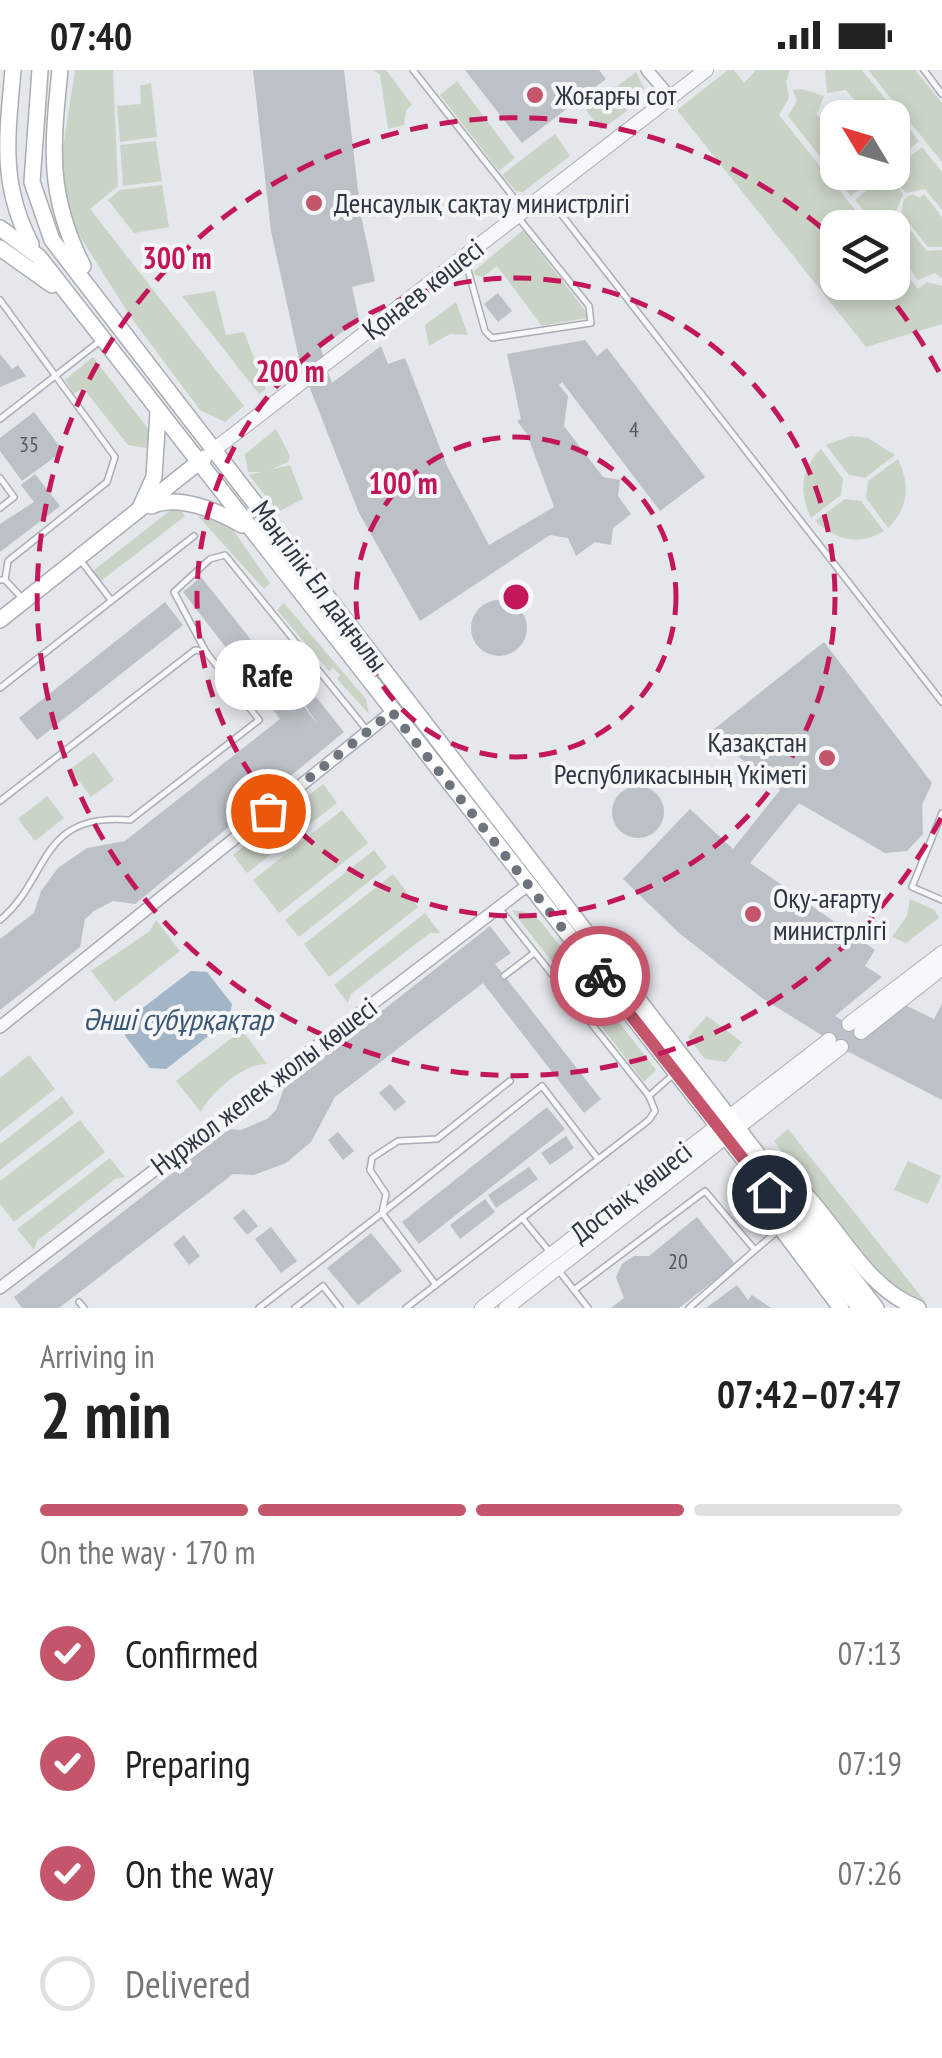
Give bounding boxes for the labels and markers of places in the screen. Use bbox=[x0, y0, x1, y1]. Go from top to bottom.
place label: Жоғарғы сот bbox=[554, 76, 676, 113]
marker: Жоғарғы сот bbox=[524, 84, 546, 106]
place label: Денсаулық сақтау министрлігі bbox=[334, 184, 630, 221]
marker: Денсаулық сақтау министрлігі bbox=[303, 192, 325, 214]
centre of rings bbox=[498, 579, 534, 615]
callout: Rafe bbox=[216, 641, 320, 711]
place label: Қазақстан Республикасының Үкіметі bbox=[554, 723, 807, 792]
marker: Қазақстан Республикасының Үкіметі bbox=[816, 747, 838, 769]
pin bbox=[226, 769, 311, 854]
place label: Оқу-ағарту министрлігі bbox=[773, 879, 887, 948]
marker: Оқу-ағарту министрлігі bbox=[742, 903, 764, 925]
pin bbox=[727, 1150, 812, 1235]

